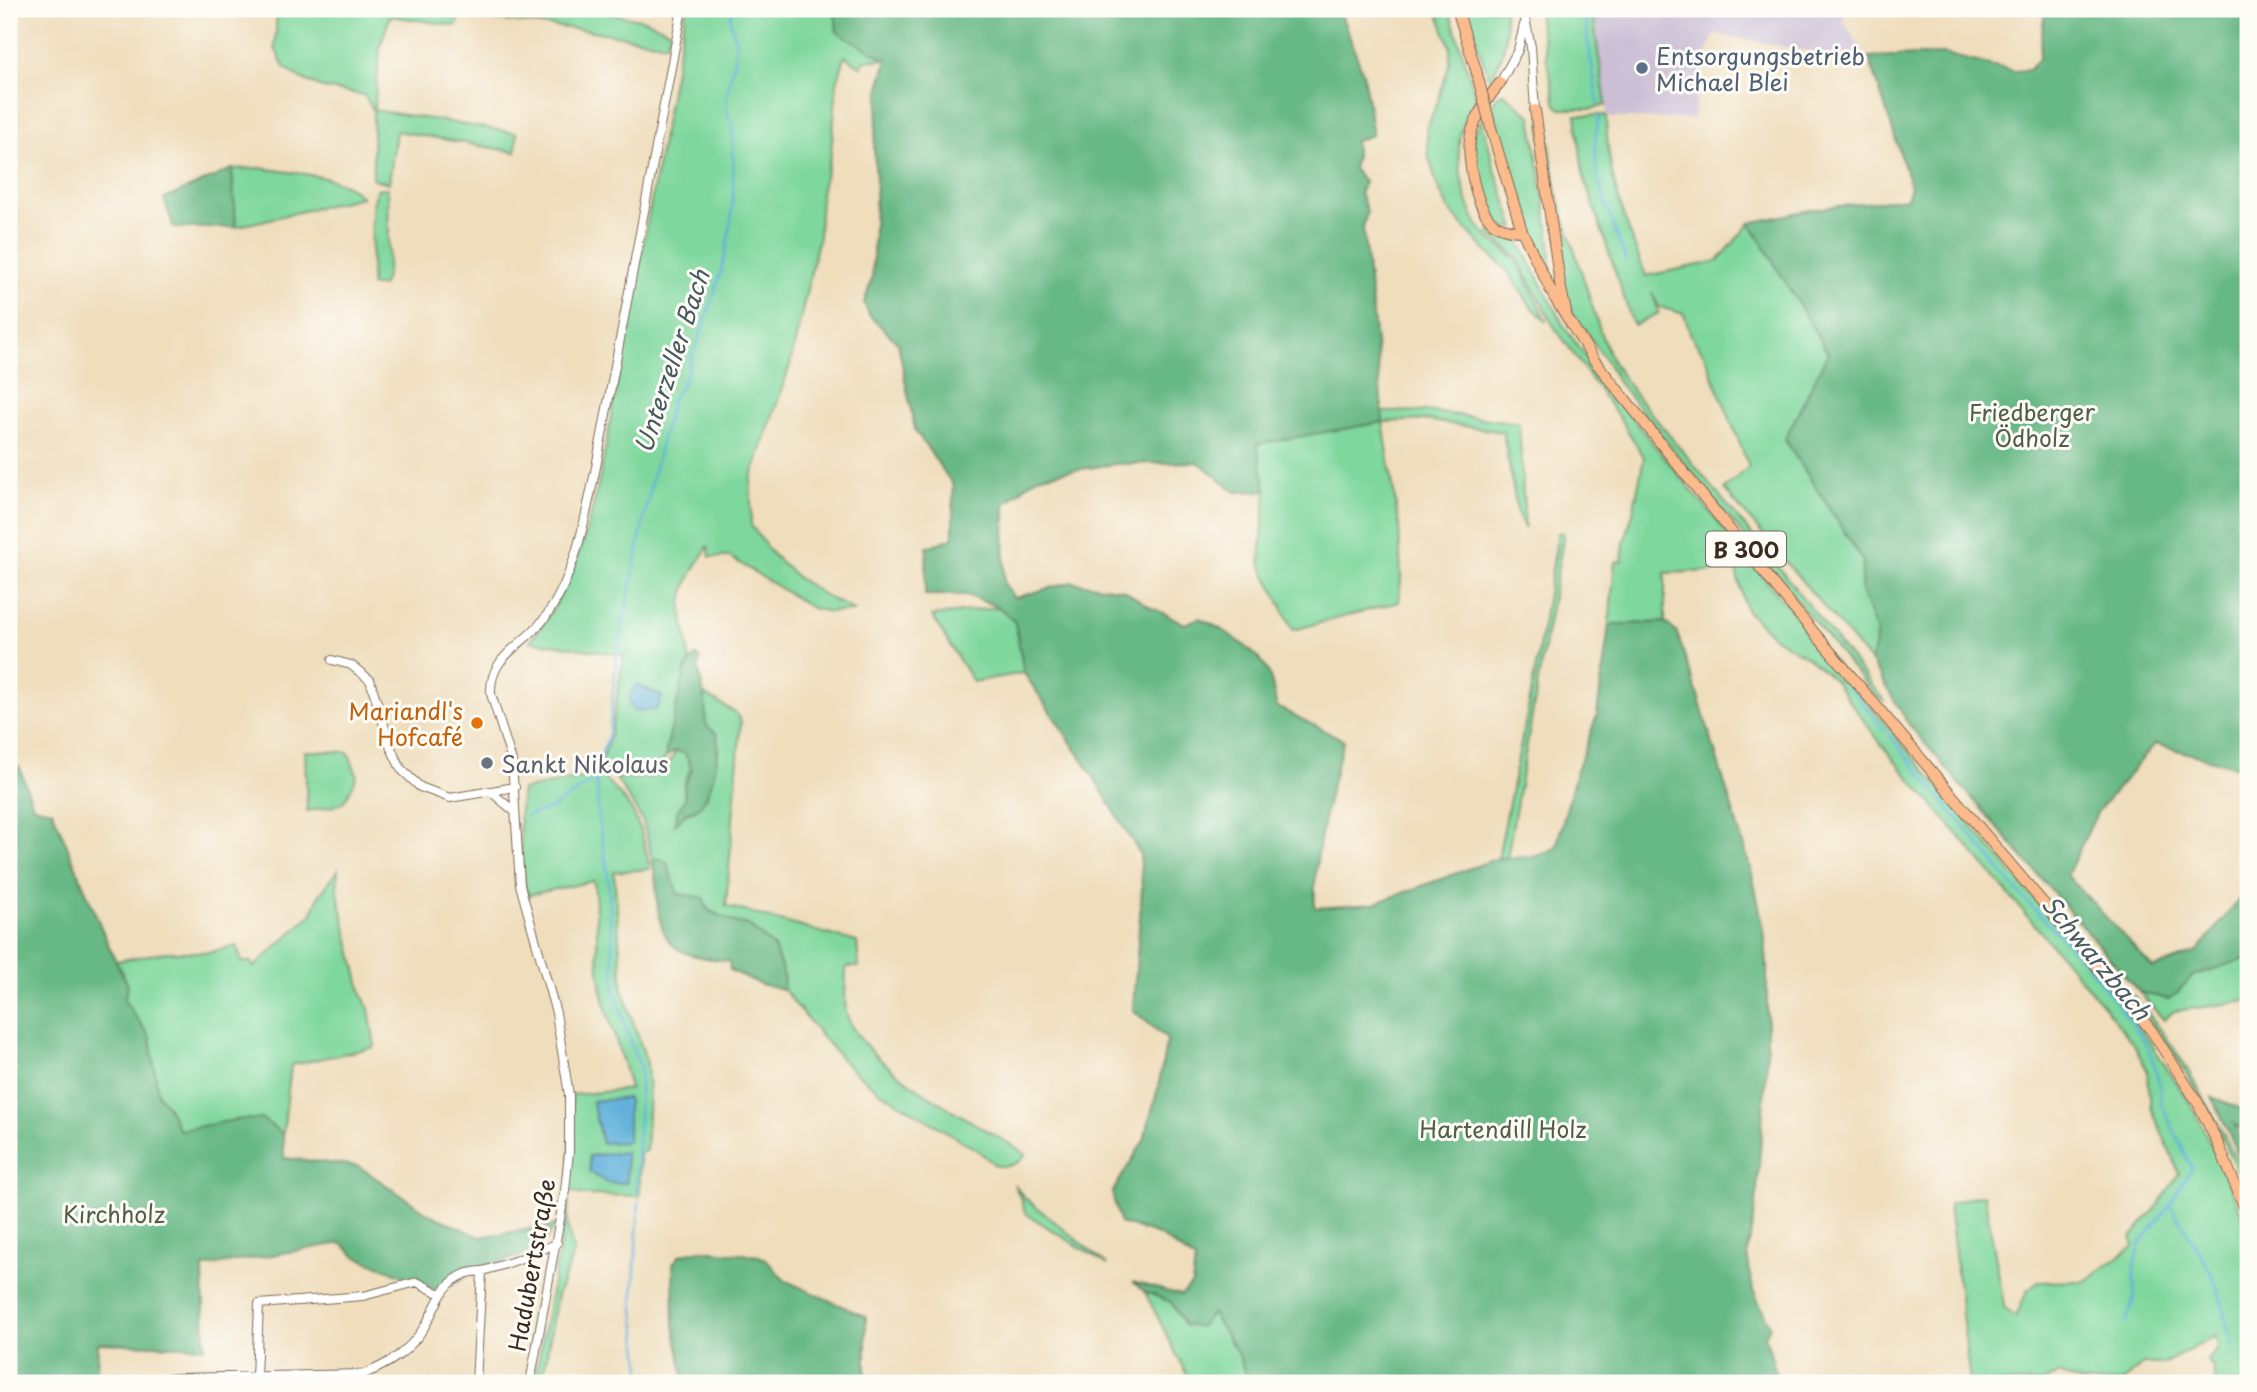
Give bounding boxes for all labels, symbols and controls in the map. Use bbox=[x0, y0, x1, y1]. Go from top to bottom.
place label: Entsorgungsbetrieb Michael Blei bbox=[1656, 38, 1865, 99]
marker: Entsorgungsbetrieb Michael Blei bbox=[1634, 60, 1650, 76]
water label: Unterzeller Bach bbox=[624, 264, 718, 457]
park label: Friedberger Ödholz bbox=[1969, 394, 2095, 455]
road number: B 300 bbox=[1706, 532, 1786, 566]
place label: Mariandl's Hofcafé bbox=[349, 693, 463, 754]
marker: Mariandl's Hofcafé bbox=[469, 715, 485, 731]
place label: Sankt Nikolaus bbox=[501, 746, 669, 781]
marker: Sankt Nikolaus bbox=[479, 755, 495, 771]
water label: Schwarzbach bbox=[2034, 887, 2161, 1028]
park label: Hartendill Holz bbox=[1419, 1111, 1587, 1146]
street label: Hadubertstraße bbox=[499, 1176, 563, 1354]
park label: Kirchholz bbox=[63, 1196, 165, 1231]

